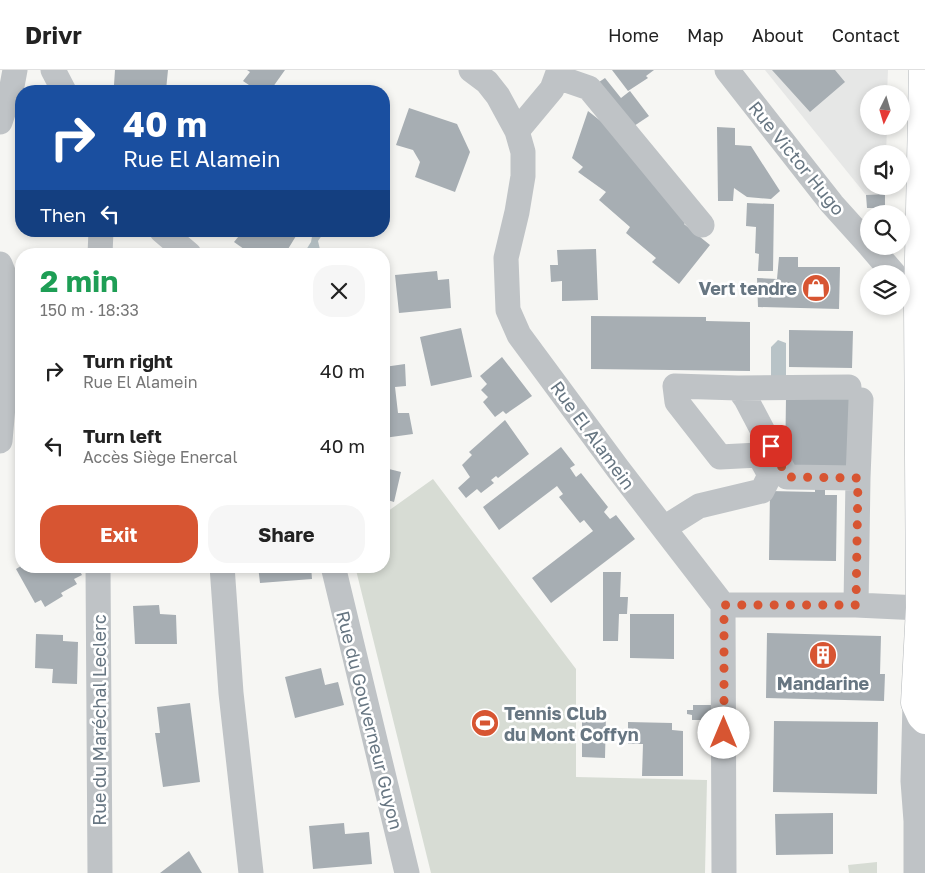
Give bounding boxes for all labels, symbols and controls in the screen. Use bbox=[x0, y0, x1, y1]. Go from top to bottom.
text: Drivr bbox=[25, 20, 82, 49]
text: Home bbox=[608, 24, 659, 46]
text: Map bbox=[687, 24, 724, 46]
text: About bbox=[752, 24, 804, 46]
text: Contact bbox=[832, 24, 900, 46]
north arrow bbox=[860, 85, 910, 135]
map controls bbox=[860, 85, 910, 315]
street label: Rue Victor Hugo bbox=[744, 97, 850, 219]
text: 40 m bbox=[123, 103, 207, 145]
icon: right bbox=[40, 105, 105, 170]
text: Rue El Alamein bbox=[123, 145, 280, 172]
button: sound bbox=[860, 145, 910, 195]
icon: left bbox=[96, 200, 124, 228]
text: Then bbox=[40, 203, 86, 226]
button: search bbox=[860, 205, 910, 255]
text: 2 min bbox=[40, 263, 118, 299]
button: close bbox=[313, 265, 365, 317]
button: layers bbox=[860, 265, 910, 315]
shop icon: Vert tendre bbox=[801, 273, 831, 303]
place label: Vert tendre bbox=[698, 277, 797, 299]
text: 150 m · 18:33 bbox=[40, 300, 139, 320]
text: Turn right bbox=[83, 349, 173, 372]
icon: right bbox=[40, 357, 68, 385]
text: 40 m bbox=[320, 359, 365, 382]
text: Rue El Alamein bbox=[83, 372, 198, 392]
street label: Rue El Alamein bbox=[546, 376, 640, 494]
text: Turn left bbox=[83, 424, 162, 447]
pin bbox=[750, 425, 792, 467]
icon: left bbox=[40, 432, 68, 460]
icon: arrive bbox=[757, 432, 785, 460]
text: 40 m bbox=[320, 434, 365, 457]
text: Accès Siège Enercal bbox=[83, 447, 238, 467]
button: Exit bbox=[40, 505, 198, 563]
button: Share bbox=[208, 505, 365, 563]
street label: Rue du Gouverneur Guyon bbox=[332, 608, 408, 832]
street label: Rue du Maréchal Leclerc bbox=[88, 614, 110, 826]
building icon: Mandarine bbox=[808, 640, 838, 670]
place label: Mandarine bbox=[777, 672, 870, 694]
place label: Tennis Club du Mont Coffyn bbox=[504, 702, 639, 745]
position arrow bbox=[697, 706, 749, 758]
sports icon: Tennis Club du Mont Coffyn bbox=[470, 708, 500, 738]

